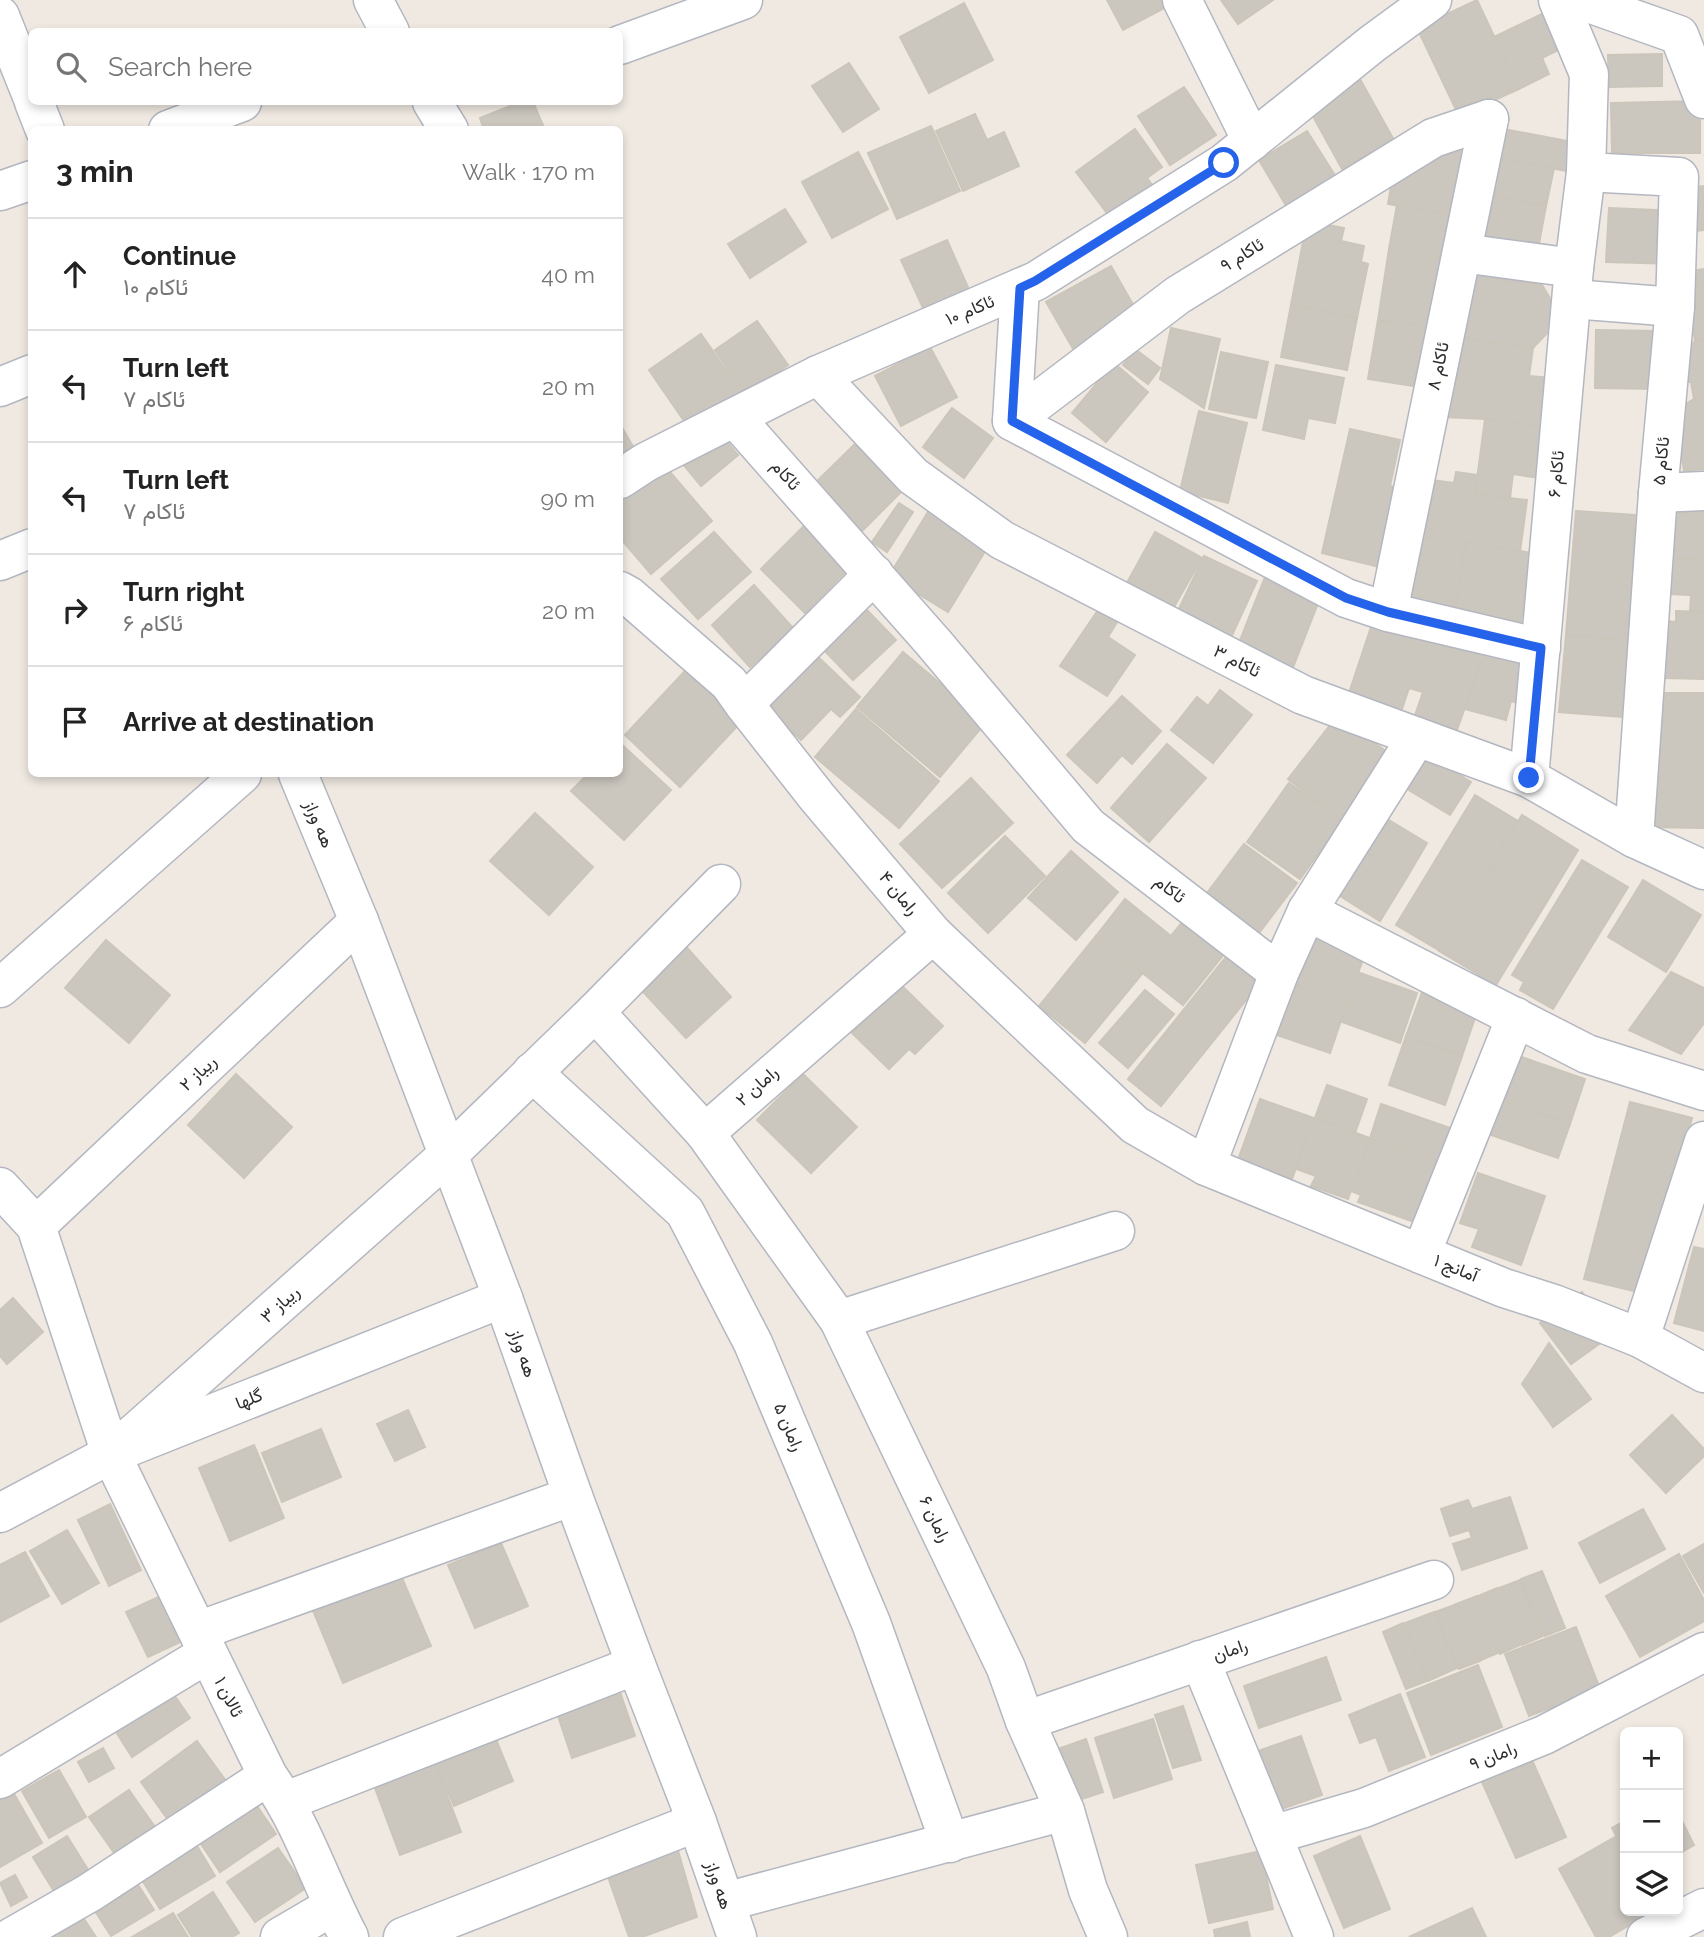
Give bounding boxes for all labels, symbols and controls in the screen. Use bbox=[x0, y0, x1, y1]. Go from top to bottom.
search box bbox=[28, 28, 623, 105]
icon: search bbox=[52, 48, 90, 86]
text: Search here bbox=[108, 52, 252, 82]
route start bbox=[1208, 147, 1239, 178]
text: 3 min bbox=[56, 154, 134, 189]
text: Walk · 170 m bbox=[462, 158, 595, 185]
street label: ئاکام ۹ bbox=[1216, 233, 1268, 278]
text: Continue bbox=[123, 241, 236, 271]
icon: ahead bbox=[56, 255, 94, 293]
text: 40 m bbox=[541, 261, 595, 288]
text: ئاکام ۱۰ bbox=[123, 273, 188, 300]
street label: ئاکام ۱۰ bbox=[942, 290, 998, 331]
street label: ئاکام ۸ bbox=[1422, 340, 1455, 392]
text: Turn left bbox=[123, 353, 229, 383]
icon: left bbox=[56, 367, 94, 405]
text: 20 m bbox=[542, 373, 595, 400]
text: ئاکام ۷ bbox=[123, 385, 185, 412]
street label: ئاکام ۵ bbox=[1648, 436, 1675, 486]
street label: ئاکام ۶ bbox=[1543, 450, 1570, 498]
street label: ئاکام bbox=[766, 455, 805, 496]
text: Turn left bbox=[123, 465, 229, 495]
icon: left bbox=[56, 479, 94, 517]
text: 90 m bbox=[540, 485, 595, 512]
text: ئاکام ۷ bbox=[123, 497, 185, 524]
text: Turn right bbox=[123, 577, 244, 607]
icon: right bbox=[56, 591, 94, 629]
text: 20 m bbox=[542, 597, 595, 624]
text: ئاکام ۶ bbox=[123, 609, 183, 636]
street label: ئاکام ۳ bbox=[1209, 640, 1264, 683]
icon: arrive bbox=[56, 703, 94, 741]
text: Arrive at destination bbox=[123, 707, 374, 737]
route end bbox=[1513, 762, 1544, 793]
street label: هه وراز bbox=[299, 796, 339, 851]
street label: رامان ۴ bbox=[874, 867, 924, 919]
street label: ئاکام bbox=[1149, 870, 1190, 909]
street label: ریباز ۲ bbox=[175, 1050, 221, 1096]
street label: رامان ۲ bbox=[731, 1061, 783, 1111]
street label: آمانج ۱ bbox=[1430, 1249, 1483, 1288]
street label: ریباز ۳ bbox=[256, 1281, 304, 1327]
street label: هه وراز bbox=[504, 1325, 541, 1380]
street label: گلها bbox=[232, 1384, 266, 1414]
street label: رامان ۵ bbox=[769, 1399, 809, 1455]
street label: رامان ۶ bbox=[914, 1492, 956, 1546]
street label: رامان bbox=[1210, 1634, 1250, 1666]
street label: ئالان ۱ bbox=[210, 1673, 248, 1720]
map controls bbox=[1620, 1727, 1683, 1916]
button: + bbox=[1620, 1727, 1683, 1790]
street label: رامان ۹ bbox=[1466, 1737, 1520, 1775]
button: − bbox=[1620, 1790, 1683, 1853]
button: layers bbox=[1620, 1853, 1683, 1916]
street label: هه وراز bbox=[700, 1857, 737, 1912]

